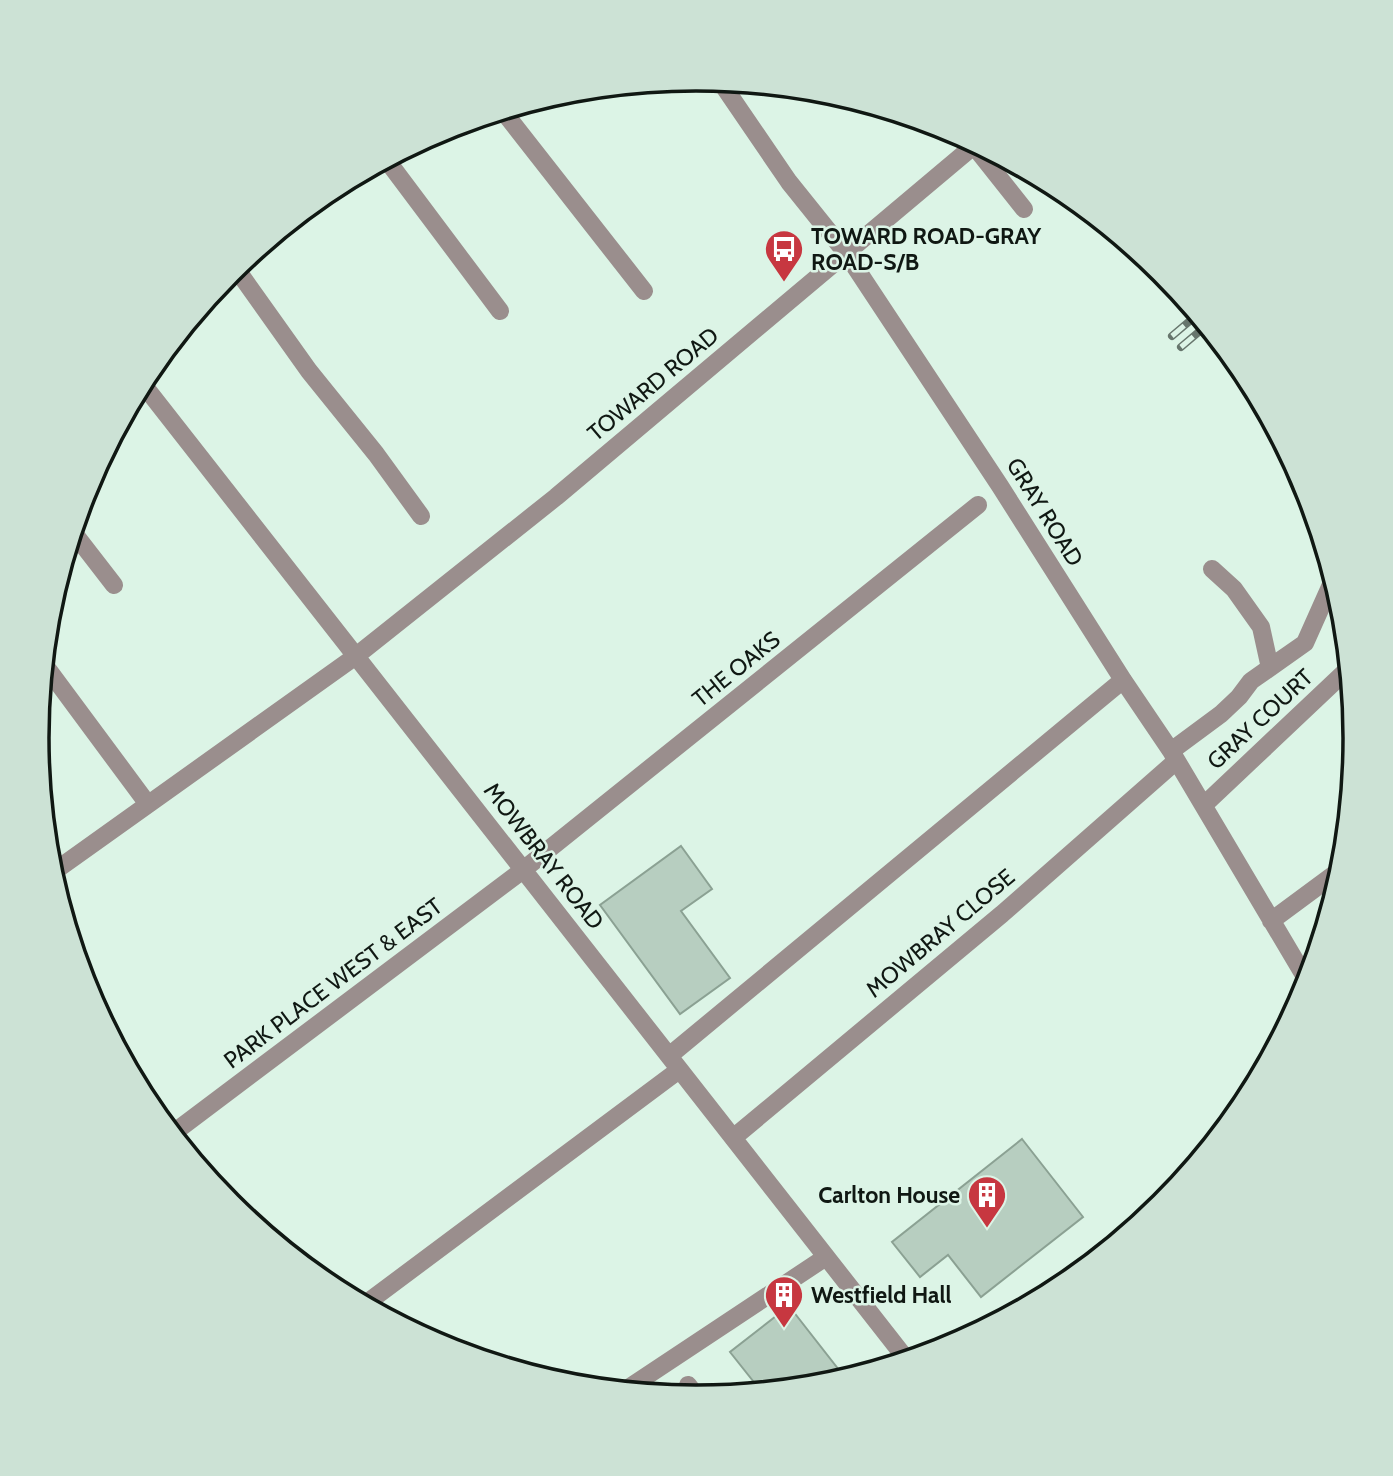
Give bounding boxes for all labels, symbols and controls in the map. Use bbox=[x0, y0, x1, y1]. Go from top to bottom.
place label: TOWARD ROAD-GRAY ROAD-S/B bbox=[811, 222, 1042, 276]
bus stop icon: TOWARD ROAD-GRAY ROAD-S/B bbox=[763, 228, 805, 283]
street label: TOWARD ROAD bbox=[582, 321, 724, 447]
street label: GRAY ROAD bbox=[1001, 453, 1089, 571]
street label: THE OAKS bbox=[687, 625, 785, 713]
street label: GRAY COURT bbox=[1201, 663, 1319, 775]
street label: MOWBRAY ROAD bbox=[478, 777, 610, 935]
street label: MOWBRAY CLOSE bbox=[860, 863, 1020, 1003]
street label: PARK PLACE WEST & EAST bbox=[218, 892, 448, 1074]
building icon: Carlton House bbox=[966, 1174, 1008, 1229]
place label: Carlton House bbox=[818, 1181, 960, 1209]
building icon: Westfield Hall bbox=[763, 1274, 805, 1329]
place label: Westfield Hall bbox=[811, 1281, 952, 1309]

